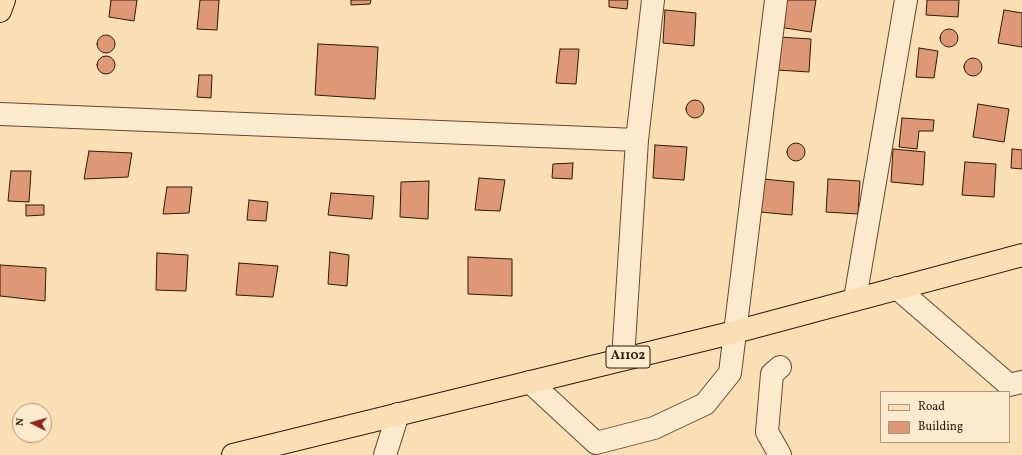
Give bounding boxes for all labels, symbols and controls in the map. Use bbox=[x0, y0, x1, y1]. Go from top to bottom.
road number: A1102 bbox=[606, 346, 650, 368]
legend bbox=[880, 391, 1010, 443]
text: Road bbox=[918, 399, 945, 415]
north arrow bbox=[12, 403, 52, 443]
text: N bbox=[13, 417, 28, 427]
text: Building bbox=[918, 419, 963, 435]

